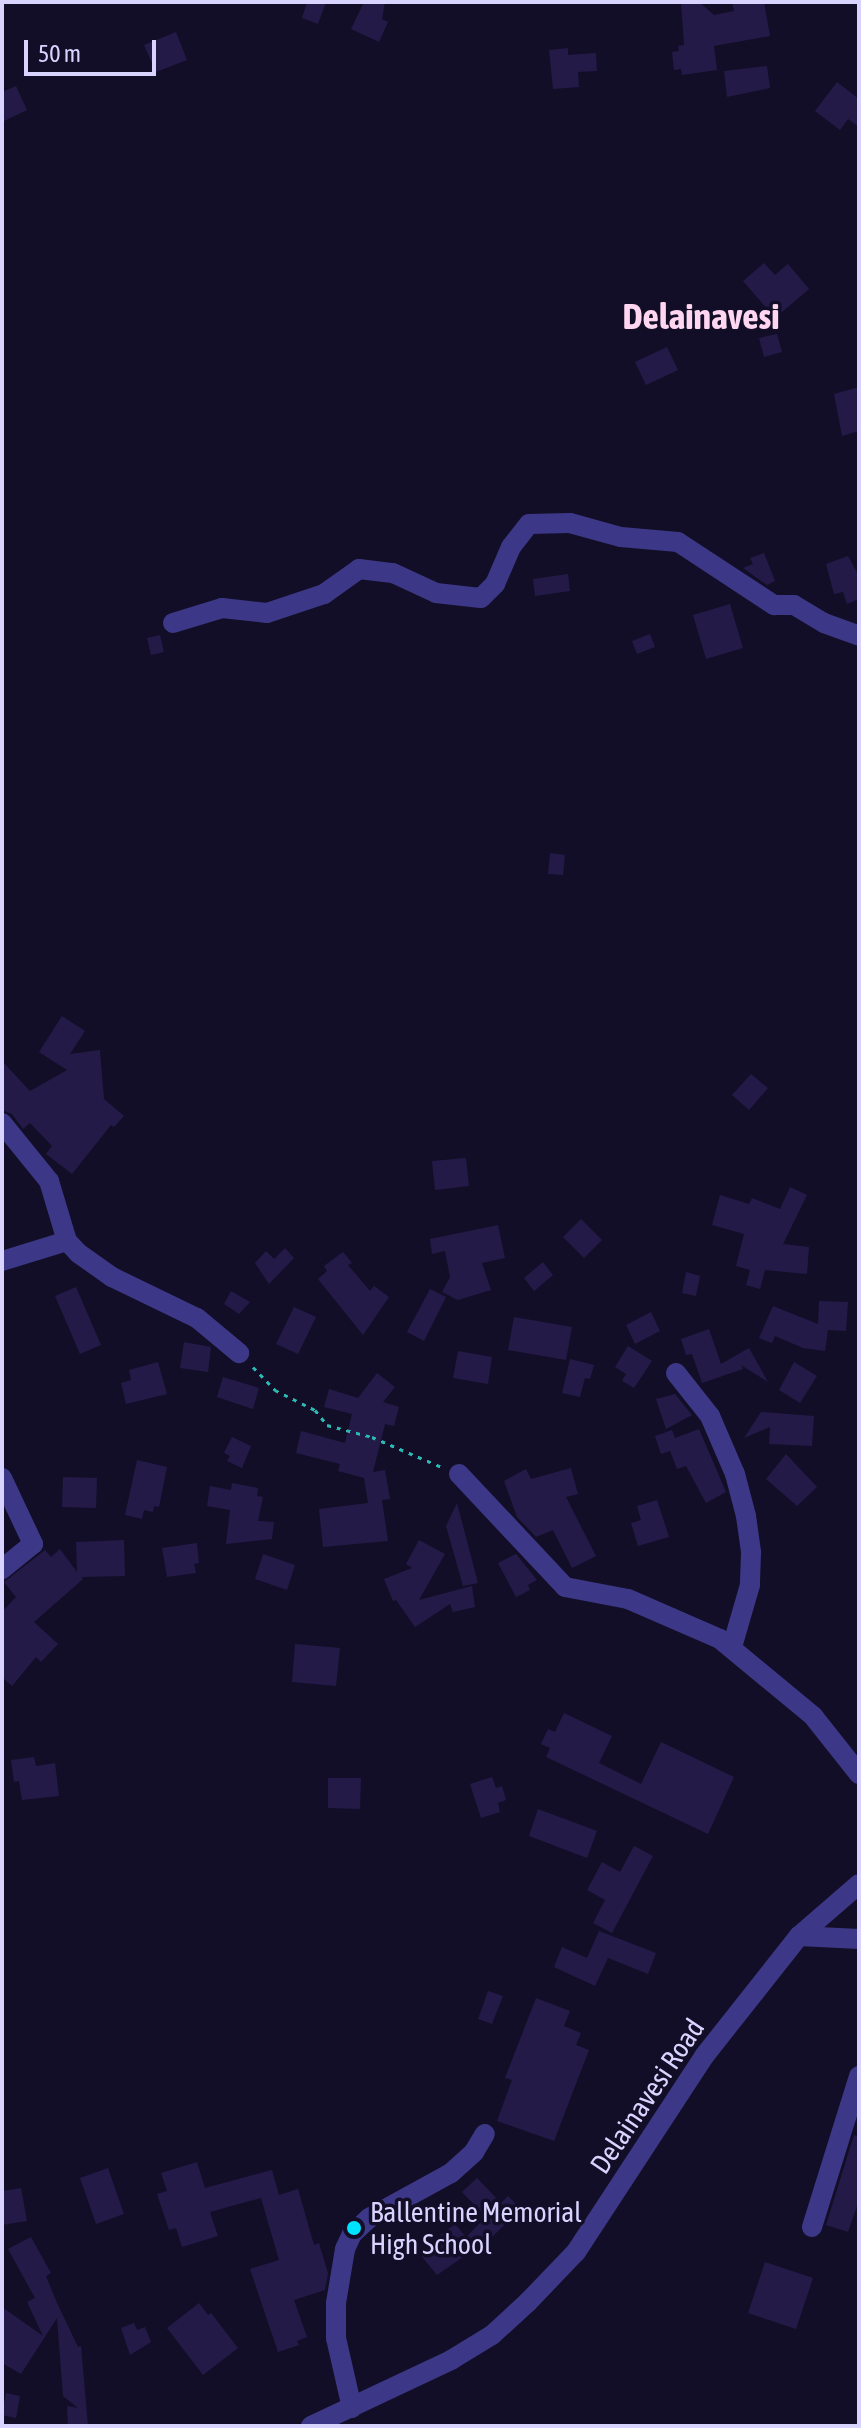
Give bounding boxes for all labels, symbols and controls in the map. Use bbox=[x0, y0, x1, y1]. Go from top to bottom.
scale bar bbox=[28, 24, 160, 74]
text: 50 m bbox=[38, 40, 81, 67]
district label: Delainavesi bbox=[622, 295, 780, 339]
street label: Delainavesi Road bbox=[583, 2012, 711, 2180]
place label: Ballentine Memorial High School bbox=[370, 2195, 582, 2261]
marker: Ballentine Memorial High School bbox=[345, 2219, 363, 2237]

